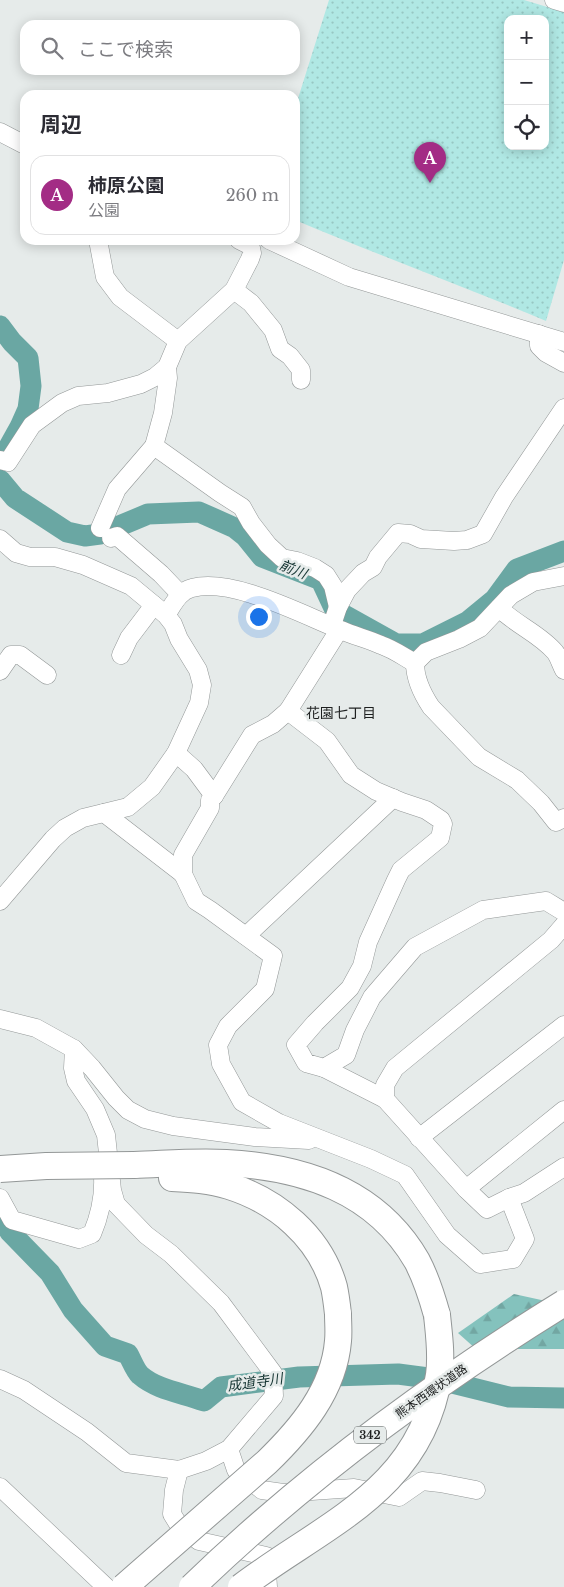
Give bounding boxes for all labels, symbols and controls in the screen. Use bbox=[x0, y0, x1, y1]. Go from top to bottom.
map controls bbox=[504, 15, 549, 150]
button: + bbox=[504, 15, 549, 60]
search box bbox=[20, 20, 300, 75]
icon: search bbox=[38, 34, 66, 62]
text: ここで検索 bbox=[78, 38, 173, 61]
button: − bbox=[504, 60, 549, 105]
button: locate bbox=[504, 105, 549, 150]
text: 周辺 bbox=[40, 112, 82, 138]
pin: A bbox=[414, 142, 446, 183]
text: 柿原公園 bbox=[88, 174, 164, 197]
text: A bbox=[51, 185, 63, 205]
text: 260 m bbox=[226, 185, 279, 205]
text: 公園 bbox=[88, 200, 120, 220]
water label: 前川 bbox=[277, 555, 311, 583]
your location bbox=[246, 604, 272, 630]
district label: 花園七丁目 bbox=[306, 704, 376, 722]
street label: 熊本西環状道路 bbox=[392, 1361, 470, 1421]
water label: 成道寺川 bbox=[226, 1369, 286, 1395]
road number: 342 bbox=[354, 1426, 386, 1444]

